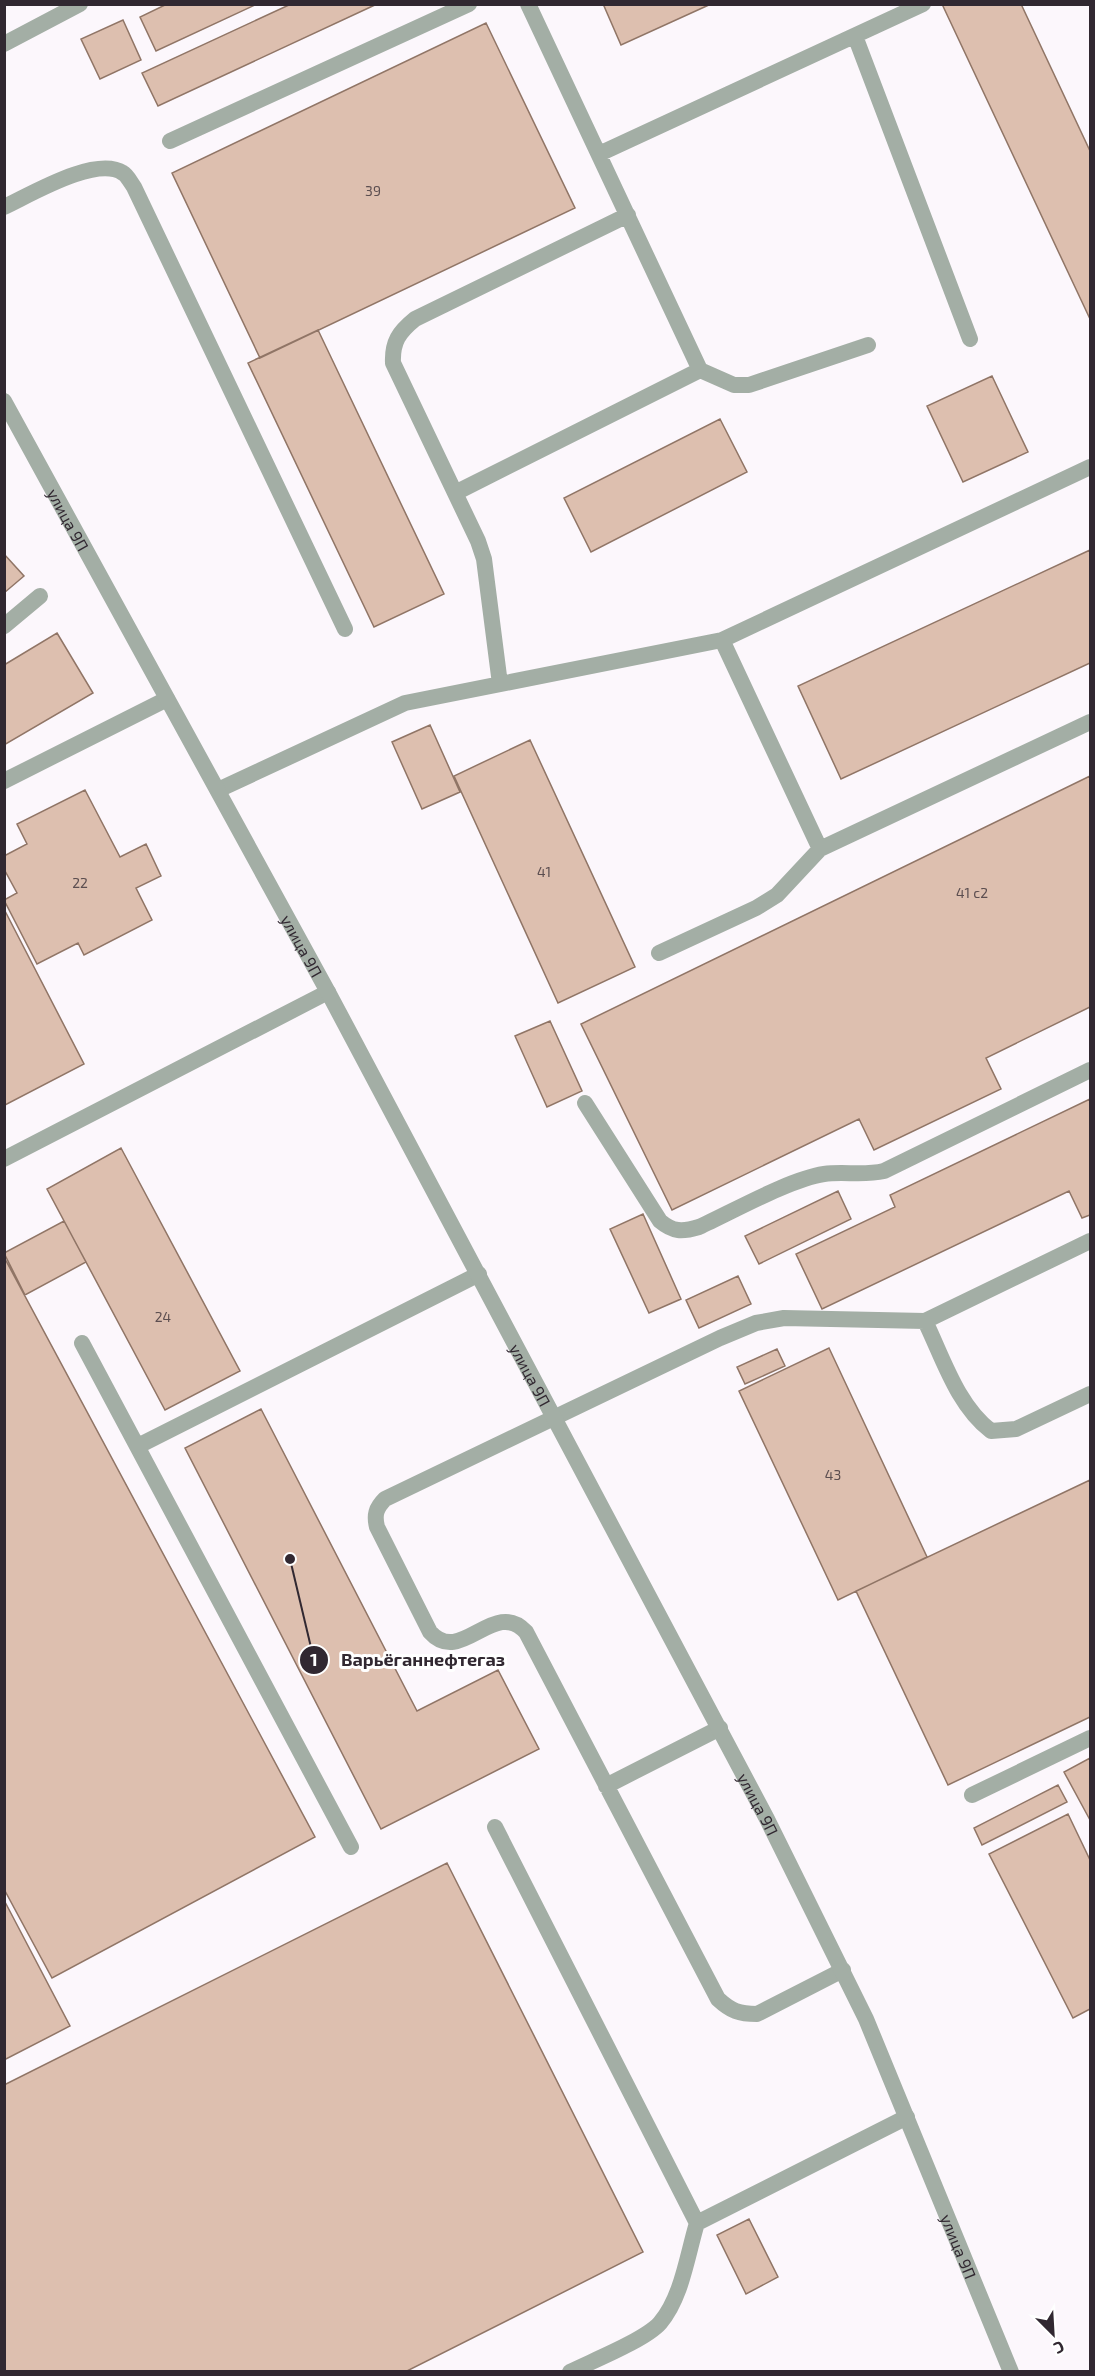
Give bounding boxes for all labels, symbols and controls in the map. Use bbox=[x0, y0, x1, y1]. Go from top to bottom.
house number: 39 bbox=[365, 182, 381, 199]
street label: улица 9П bbox=[43, 485, 94, 554]
house number: 41 bbox=[537, 863, 551, 880]
house number: 22 bbox=[72, 874, 88, 891]
house number: 41 с2 bbox=[956, 884, 988, 901]
street label: улица 9П bbox=[277, 911, 327, 980]
house number: 24 bbox=[155, 1308, 171, 1325]
street label: улица 9П bbox=[506, 1340, 555, 1409]
house number: 43 bbox=[825, 1466, 841, 1483]
callout: Варьёганнефтегаз bbox=[299, 1642, 518, 1678]
text: 1 bbox=[310, 1648, 318, 1670]
text: Варьёганнефтегаз bbox=[341, 1648, 505, 1670]
street label: улица 9П bbox=[734, 1769, 783, 1838]
street label: улица 9П bbox=[937, 2211, 981, 2281]
north arrow bbox=[1023, 2304, 1083, 2364]
text: С bbox=[1051, 2338, 1067, 2359]

